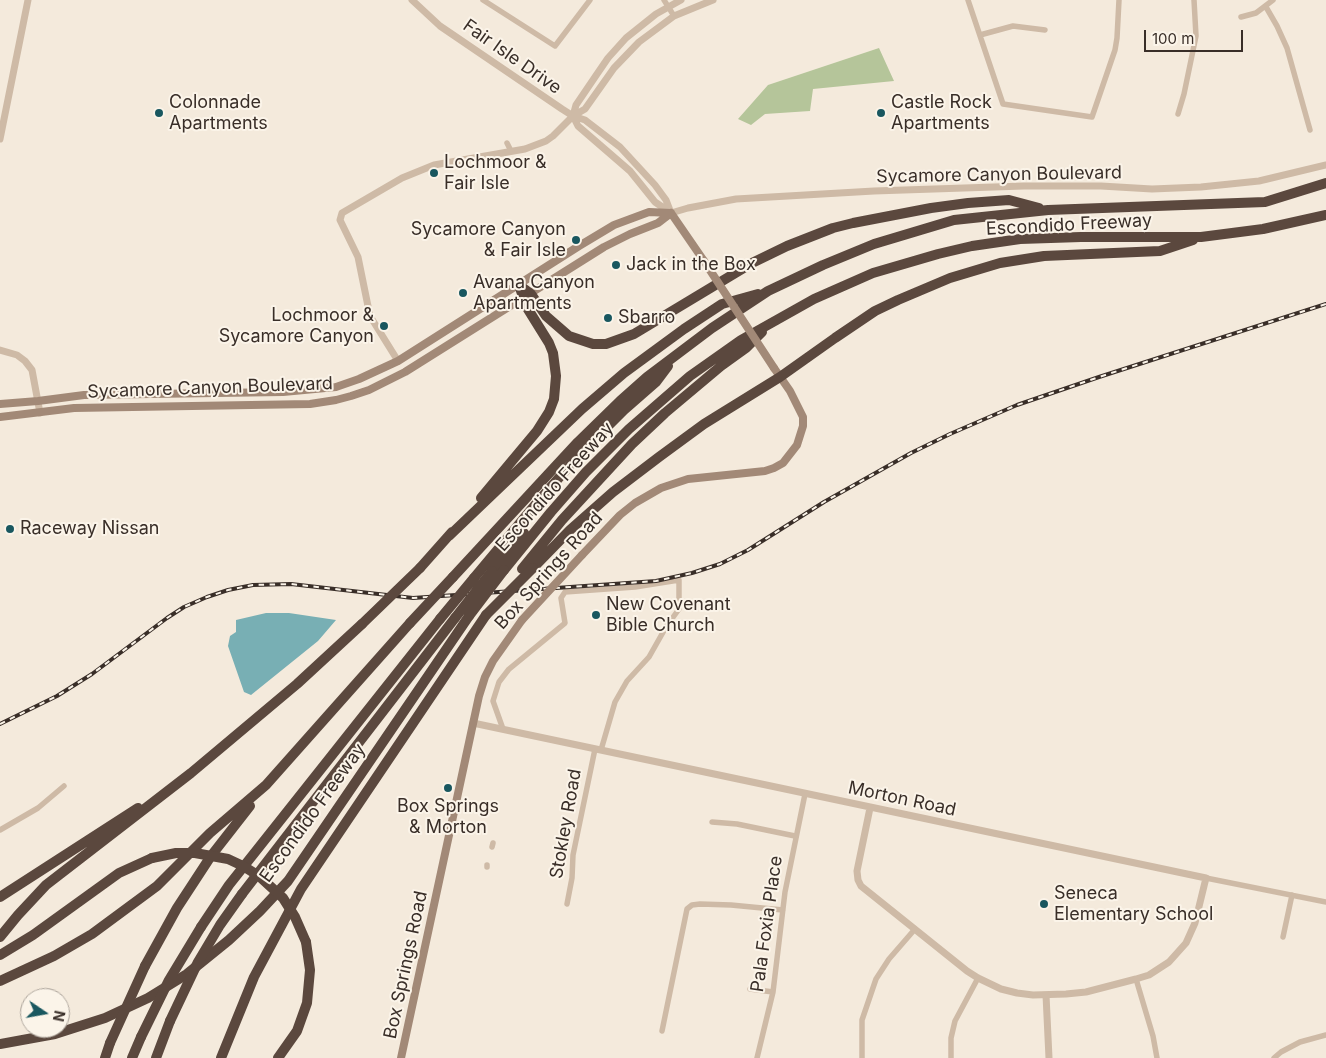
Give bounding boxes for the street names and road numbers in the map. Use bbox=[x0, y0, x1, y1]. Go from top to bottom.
street label: Fair Isle Drive bbox=[459, 15, 565, 99]
street label: Sycamore Canyon Boulevard bbox=[876, 162, 1122, 188]
street label: Escondido Freeway bbox=[985, 210, 1153, 240]
street label: Sycamore Canyon Boulevard bbox=[87, 373, 333, 403]
street label: Escondido Freeway bbox=[491, 418, 619, 556]
street label: Box Springs Road bbox=[491, 508, 607, 634]
street label: Escondido Freeway bbox=[255, 739, 371, 887]
street label: Stokley Road bbox=[546, 767, 586, 881]
street label: Morton Road bbox=[846, 777, 958, 821]
street label: Pala Foxia Place bbox=[747, 854, 787, 994]
street label: Box Springs Road bbox=[380, 889, 432, 1041]

